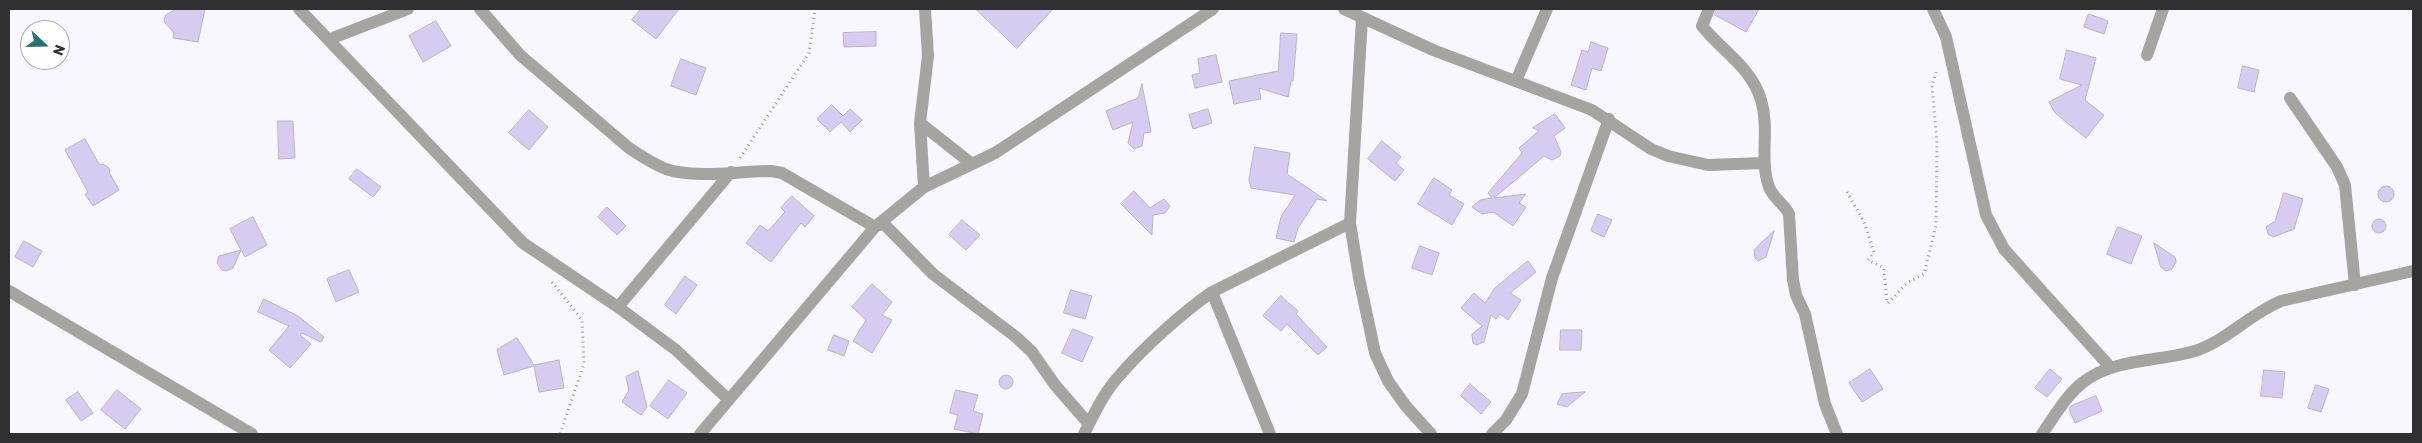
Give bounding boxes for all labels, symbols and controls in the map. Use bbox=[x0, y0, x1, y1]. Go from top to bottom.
north arrow bbox=[20, 20, 70, 70]
text: N bbox=[49, 42, 68, 58]

